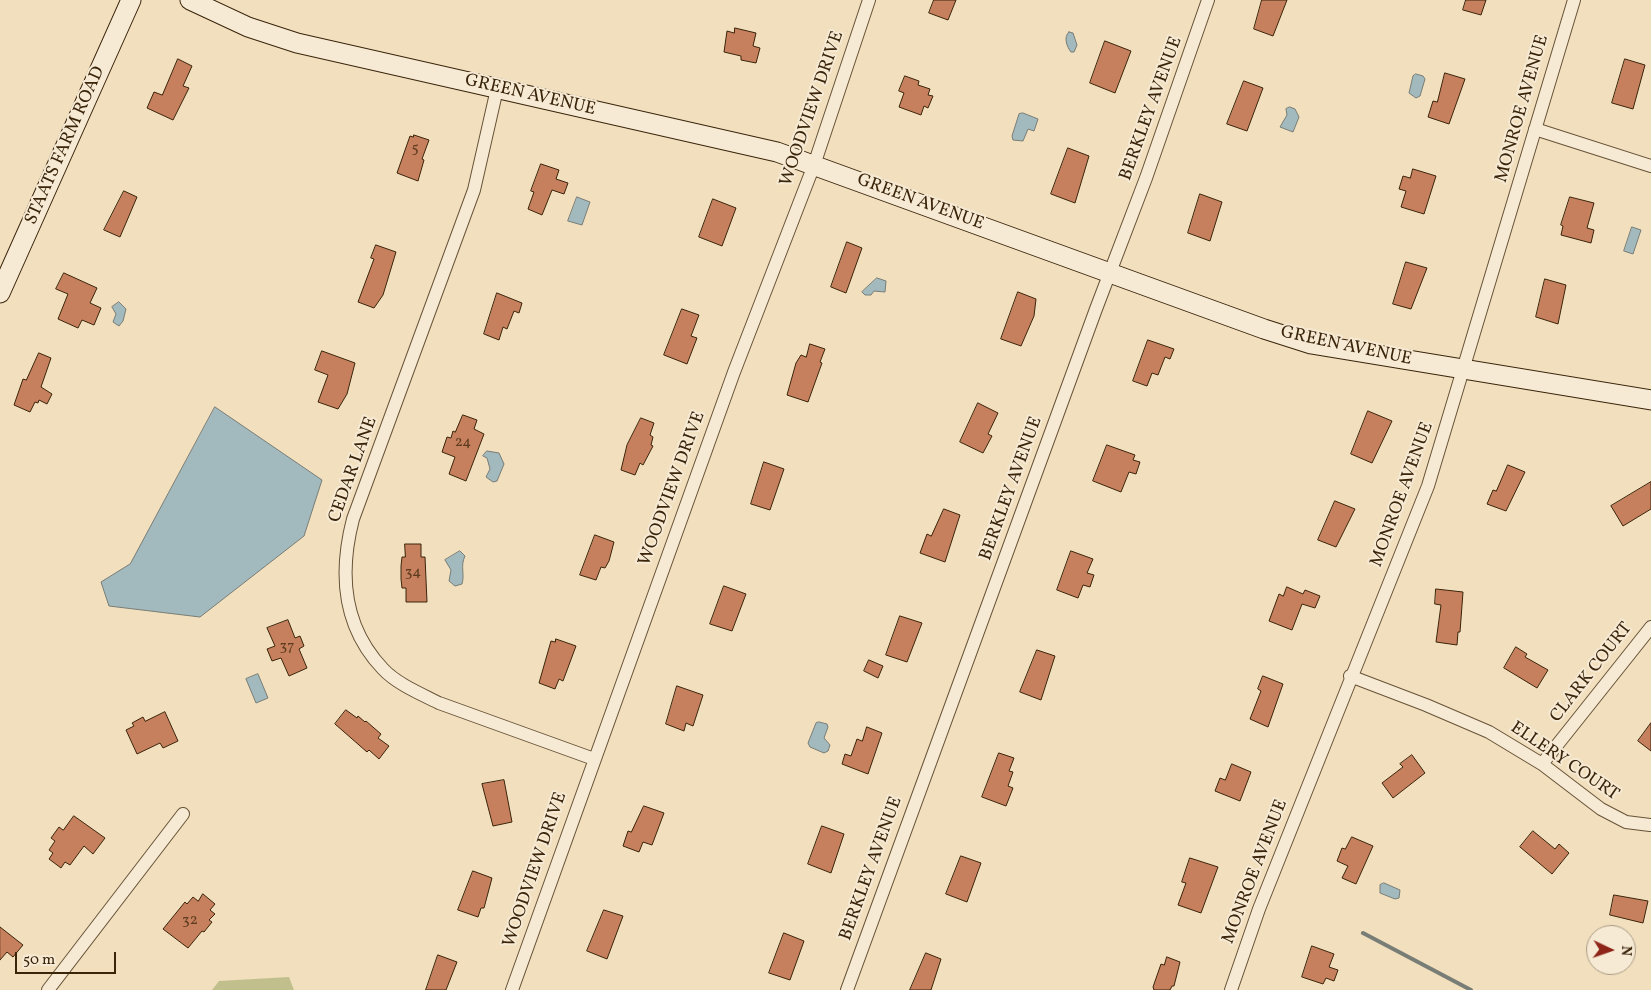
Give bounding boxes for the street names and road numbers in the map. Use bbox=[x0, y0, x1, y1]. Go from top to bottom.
street label: WOODVIEW DRIVE bbox=[776, 29, 850, 189]
street label: MONROE AVENUE bbox=[1492, 33, 1554, 185]
street label: BERKLEY AVENUE bbox=[1116, 34, 1188, 184]
street label: STAATS FARM ROAD bbox=[21, 63, 111, 229]
street label: GREEN AVENUE bbox=[463, 70, 597, 122]
street label: GREEN AVENUE bbox=[854, 170, 986, 236]
street label: GREEN AVENUE bbox=[1278, 323, 1414, 371]
street label: WOODVIEW DRIVE bbox=[635, 409, 711, 569]
street label: CEDAR LANE bbox=[325, 414, 383, 526]
street label: BERKLEY AVENUE bbox=[976, 414, 1048, 564]
street label: MONROE AVENUE bbox=[1367, 420, 1439, 570]
street label: CLARK COURT bbox=[1546, 619, 1638, 727]
street label: ELLERY COURT bbox=[1506, 718, 1622, 806]
street label: WOODVIEW DRIVE bbox=[499, 790, 573, 950]
street label: BERKLEY AVENUE bbox=[836, 794, 908, 944]
street label: MONROE AVENUE bbox=[1219, 797, 1293, 947]

